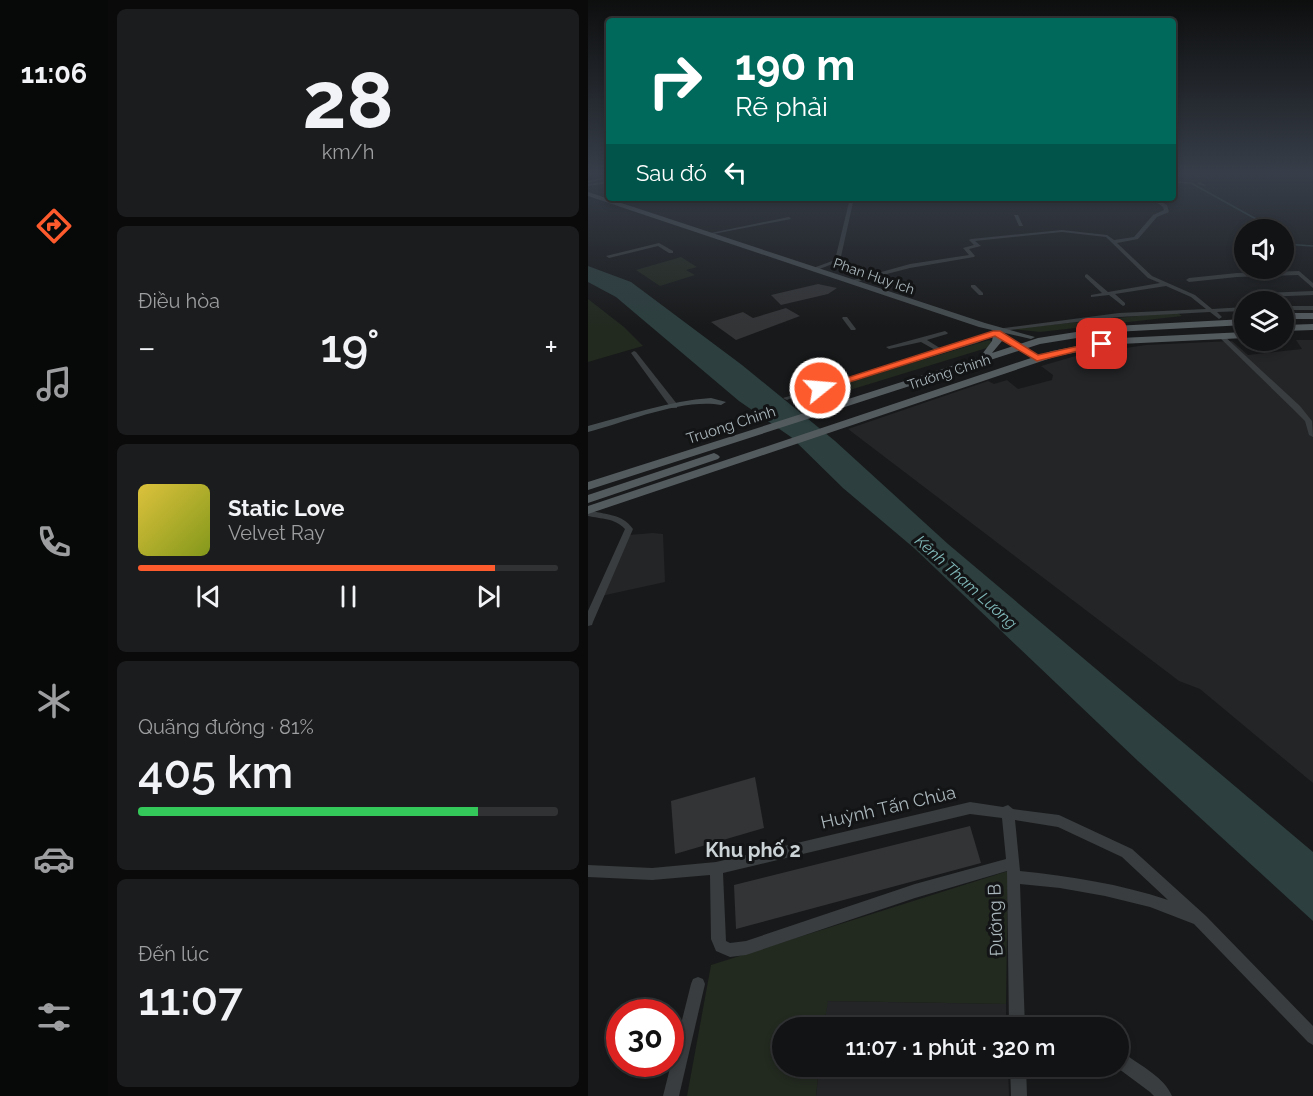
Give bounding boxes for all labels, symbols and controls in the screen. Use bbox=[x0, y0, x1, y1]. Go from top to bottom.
text: 190 m bbox=[735, 41, 855, 90]
icon: right bbox=[636, 42, 714, 120]
text: 28 bbox=[302, 55, 394, 146]
text: 11:06 bbox=[21, 58, 87, 89]
text: Rẽ phải bbox=[735, 91, 828, 122]
text: km/h bbox=[322, 140, 374, 164]
icon: left bbox=[719, 156, 752, 189]
text: Sau đó bbox=[636, 160, 707, 186]
icon: directions bbox=[33, 205, 75, 247]
map controls bbox=[1234, 219, 1294, 351]
button: sound bbox=[1234, 219, 1294, 279]
street label: Phan Huy Ich bbox=[831, 255, 917, 297]
text: Điều hòa bbox=[138, 289, 220, 313]
button: layers bbox=[1234, 291, 1294, 351]
pin bbox=[1076, 318, 1127, 369]
text: 19° bbox=[321, 320, 379, 373]
icon: arrive bbox=[1085, 327, 1118, 360]
text: − bbox=[138, 328, 156, 367]
text: + bbox=[544, 328, 558, 367]
street label: Trường Chinh bbox=[905, 351, 993, 393]
position arrow bbox=[788, 356, 852, 420]
icon: music bbox=[33, 363, 75, 405]
street label: Truong Chinh bbox=[684, 402, 778, 448]
text: Static Love bbox=[228, 495, 345, 521]
icon: phone bbox=[33, 521, 75, 563]
text: Velvet Ray bbox=[228, 521, 325, 545]
water label: Kênh Tham Lương bbox=[911, 531, 1021, 633]
icon: previous bbox=[192, 580, 225, 613]
icon: pause bbox=[332, 580, 365, 613]
icon: next bbox=[472, 580, 505, 613]
icon: climate bbox=[33, 680, 75, 722]
text: Quãng đường · 81% bbox=[138, 715, 314, 739]
text: 405 km bbox=[138, 746, 293, 799]
street label: Huỳnh Tấn Chùa bbox=[818, 781, 958, 833]
icon: car bbox=[33, 838, 75, 880]
district label: Khu phố 2 bbox=[705, 838, 801, 862]
street label: Đường B bbox=[983, 883, 1007, 957]
text: Đến lúc bbox=[138, 942, 209, 966]
text: 11:07 bbox=[138, 973, 243, 1026]
icon: filters bbox=[33, 996, 75, 1038]
speed limit sign: 30 bbox=[606, 999, 684, 1077]
text: 11:07 · 1 phút · 320 m bbox=[846, 1034, 1056, 1060]

